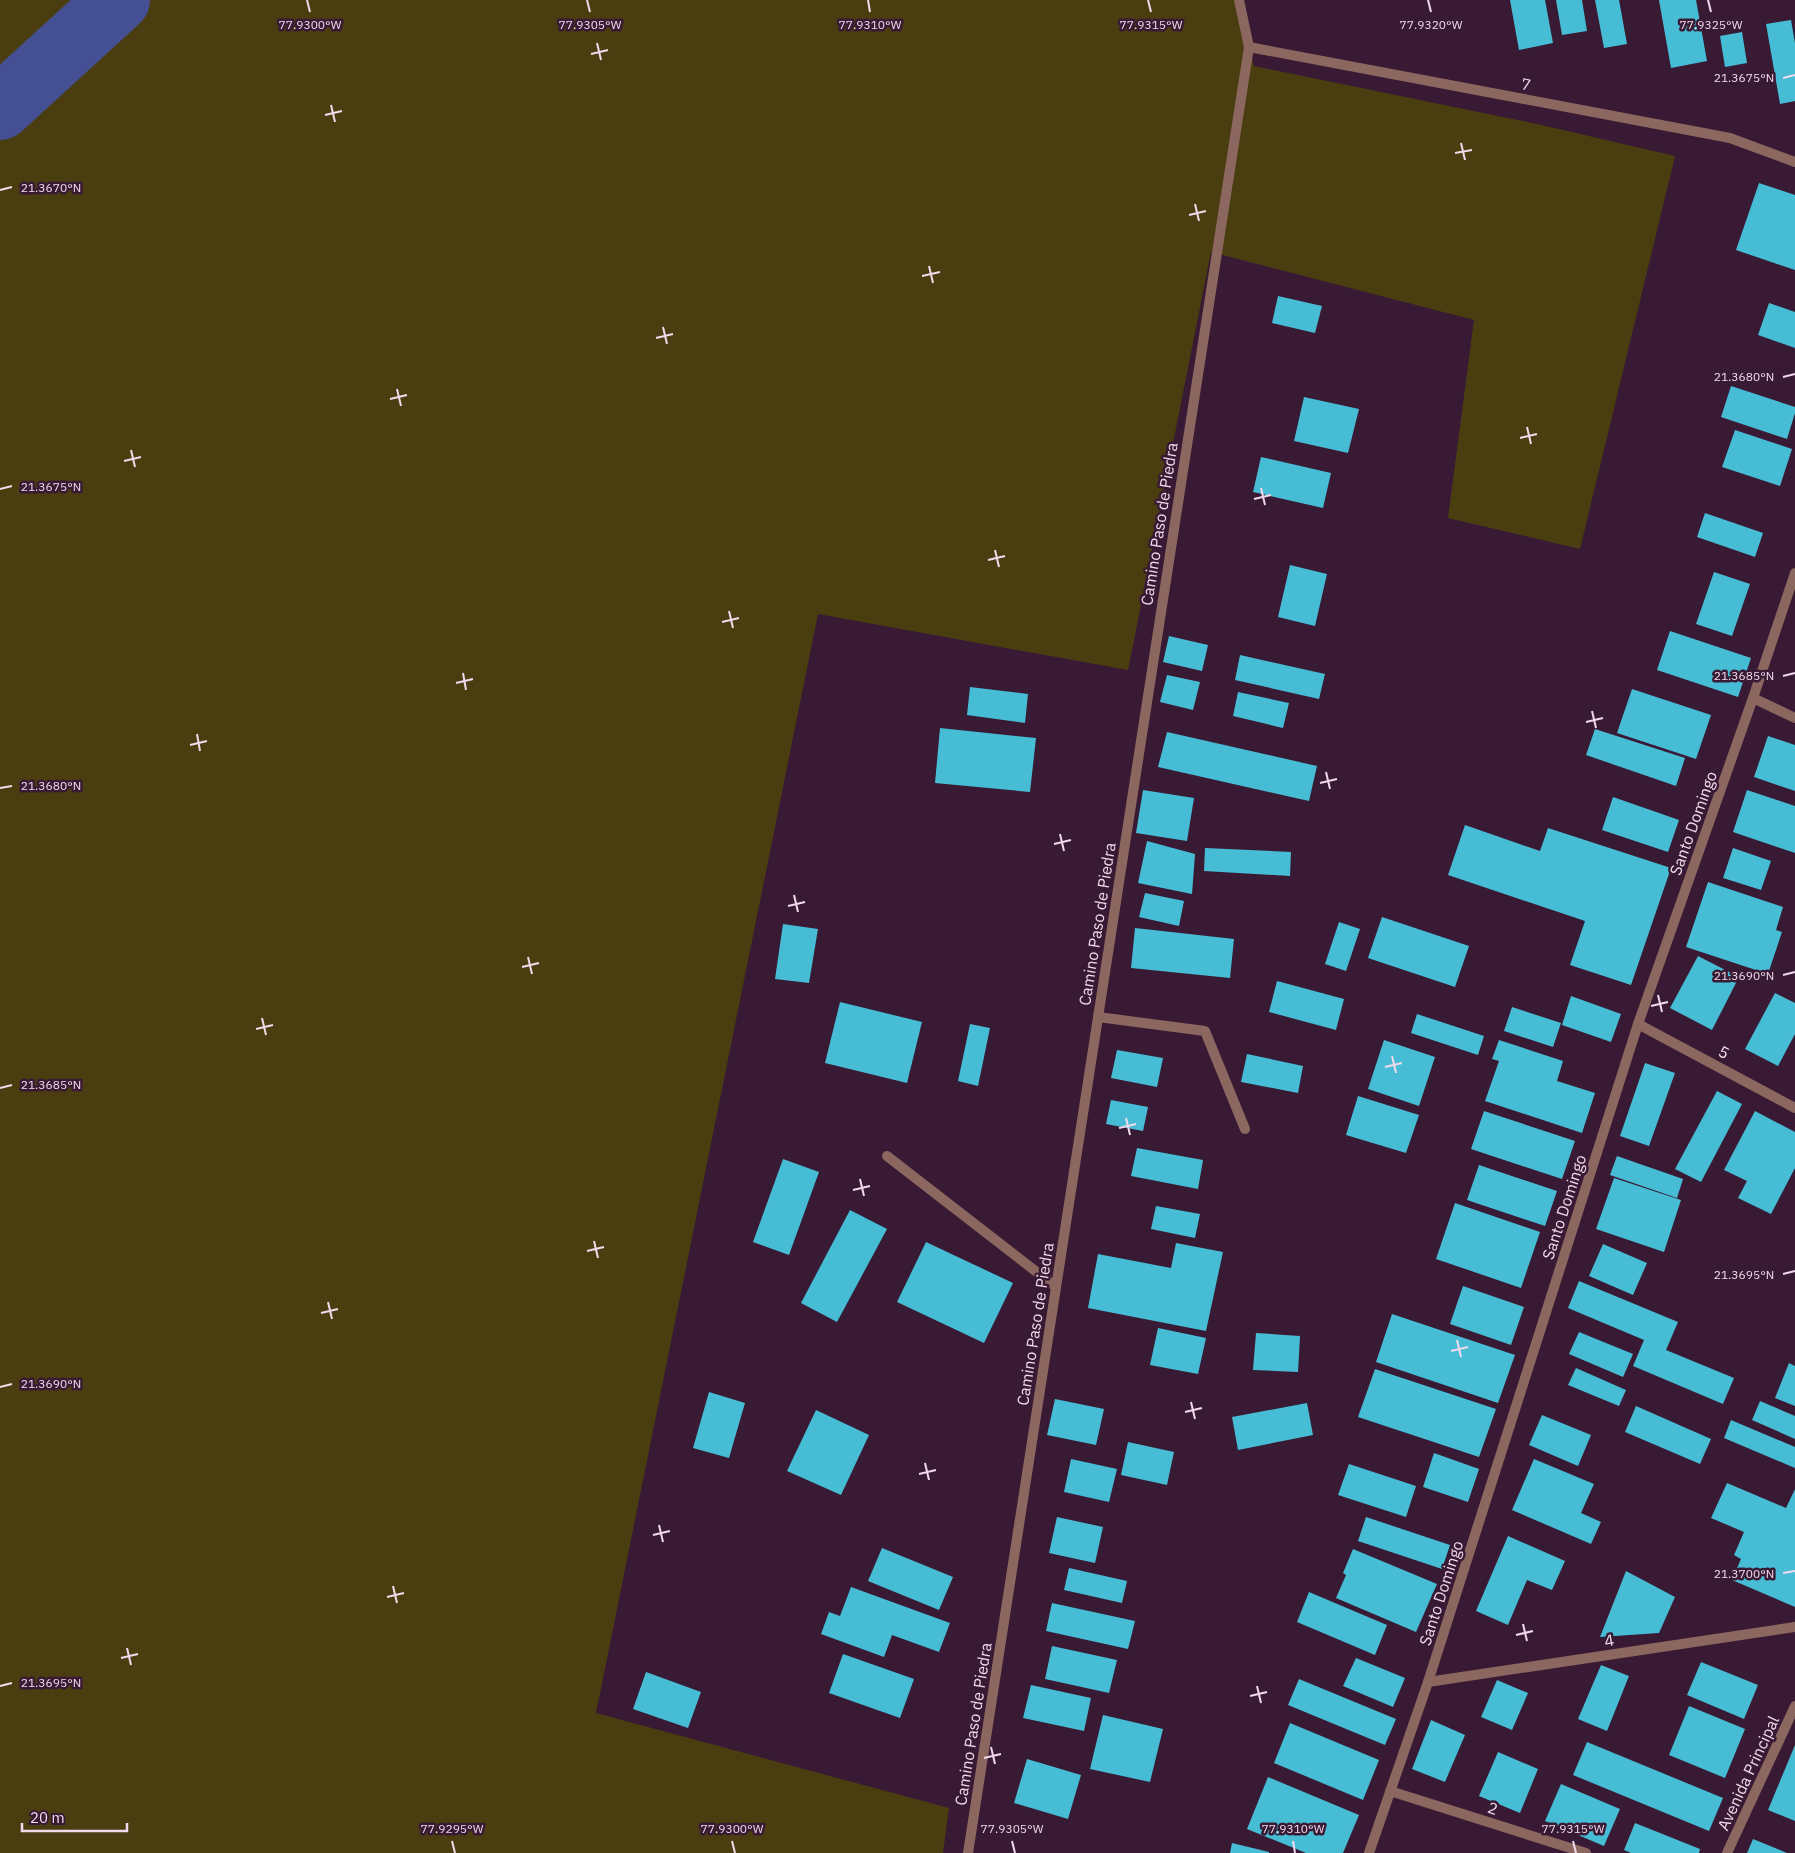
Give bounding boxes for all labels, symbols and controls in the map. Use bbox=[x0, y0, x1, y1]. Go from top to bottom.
text: 77.9300°W bbox=[279, 17, 342, 32]
text: 77.9305°W bbox=[559, 17, 622, 32]
text: 77.9310°W bbox=[839, 17, 902, 32]
text: 77.9315°W bbox=[1120, 17, 1183, 32]
text: 77.9320°W bbox=[1400, 17, 1463, 32]
text: 77.9325°W bbox=[1680, 17, 1743, 32]
text: 21.3675°N bbox=[1714, 70, 1774, 85]
street label: 7 bbox=[1519, 73, 1533, 95]
text: 21.3670°N bbox=[21, 180, 81, 195]
text: 21.3680°N bbox=[1714, 369, 1774, 384]
street label: Camino Paso de Piedra bbox=[1136, 441, 1182, 607]
text: 21.3675°N bbox=[21, 479, 81, 494]
text: 21.3685°N bbox=[1714, 668, 1774, 683]
street label: Santo Domingo bbox=[1665, 768, 1721, 878]
text: 21.3680°N bbox=[21, 778, 81, 793]
street label: Camino Paso de Piedra bbox=[1074, 841, 1120, 1007]
text: 21.3690°N bbox=[1714, 968, 1774, 983]
street label: 5 bbox=[1715, 1041, 1733, 1063]
text: 21.3685°N bbox=[21, 1077, 81, 1092]
street label: Santo Domingo bbox=[1538, 1152, 1590, 1262]
street label: Camino Paso de Piedra bbox=[1012, 1241, 1058, 1407]
text: 21.3695°N bbox=[1714, 1267, 1774, 1282]
text: 21.3690°N bbox=[21, 1376, 81, 1391]
street label: Santo Domingo bbox=[1415, 1538, 1467, 1648]
text: 21.3700°N bbox=[1714, 1566, 1774, 1581]
street label: 4 bbox=[1603, 1629, 1615, 1651]
street label: Camino Paso de Piedra bbox=[950, 1641, 996, 1807]
text: 21.3695°N bbox=[21, 1675, 81, 1690]
street label: Avenida Principal bbox=[1713, 1713, 1783, 1833]
street label: 2 bbox=[1485, 1797, 1501, 1819]
scale bar bbox=[22, 1800, 128, 1832]
text: 20 m bbox=[30, 1808, 65, 1827]
text: 77.9295°W bbox=[421, 1821, 484, 1836]
text: 77.9300°W bbox=[701, 1821, 764, 1836]
text: 77.9305°W bbox=[981, 1821, 1044, 1836]
text: 77.9310°W bbox=[1262, 1821, 1325, 1836]
text: 77.9315°W bbox=[1542, 1821, 1605, 1836]

